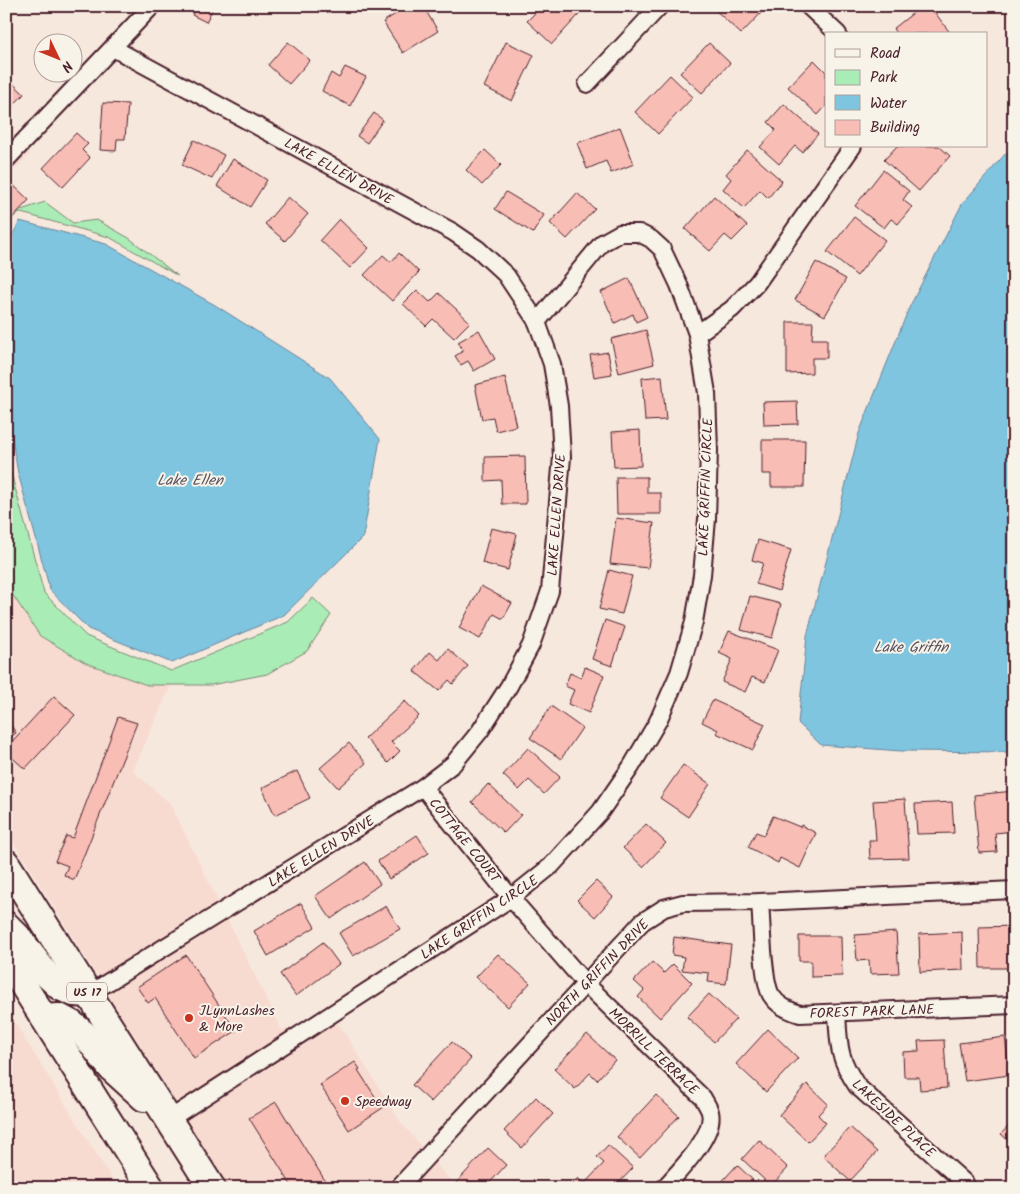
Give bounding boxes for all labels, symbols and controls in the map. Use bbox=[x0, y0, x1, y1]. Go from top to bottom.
north arrow bbox=[32, 32, 82, 82]
legend bbox=[825, 32, 988, 148]
text: Road bbox=[870, 42, 901, 66]
text: N bbox=[56, 55, 78, 77]
text: Park bbox=[870, 66, 898, 90]
text: Water bbox=[870, 92, 907, 116]
text: Building bbox=[870, 116, 920, 140]
street label: LAKE ELLEN DRIVE bbox=[280, 133, 398, 212]
street label: LAKE GRIFFIN CIRCLE bbox=[693, 417, 719, 557]
street label: LAKE ELLEN DRIVE bbox=[542, 453, 572, 577]
water label: Lake Ellen bbox=[157, 469, 224, 493]
water label: Lake Griffin bbox=[874, 636, 949, 660]
street label: COTTAGE COURT bbox=[423, 793, 506, 889]
street label: LAKE ELLEN DRIVE bbox=[264, 810, 380, 894]
street label: LAKE GRIFFIN CIRCLE bbox=[416, 870, 544, 966]
street label: NORTH GRIFFIN DRIVE bbox=[541, 914, 655, 1031]
road number: US 17 bbox=[67, 982, 107, 1002]
street label: FOREST PARK LANE bbox=[809, 999, 936, 1025]
place label: JLynnLashes & More bbox=[199, 1000, 275, 1038]
street label: MORRILL TERRACE bbox=[603, 1003, 704, 1101]
marker: JLynnLashes & More bbox=[183, 1012, 195, 1024]
street label: LAKESIDE PLACE bbox=[846, 1074, 941, 1164]
place label: Speedway bbox=[355, 1091, 412, 1113]
marker: Speedway bbox=[339, 1095, 351, 1107]

